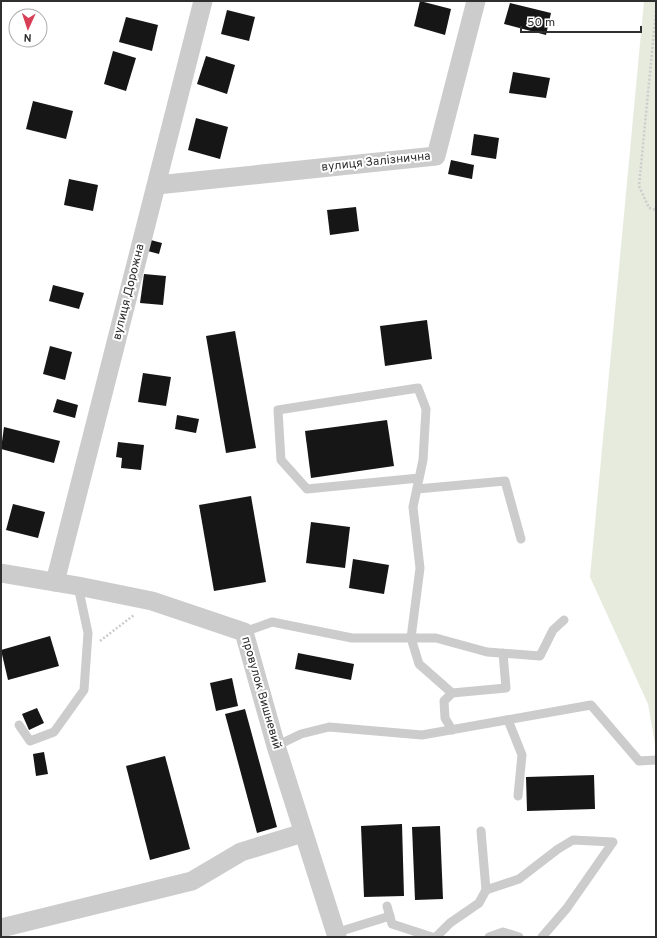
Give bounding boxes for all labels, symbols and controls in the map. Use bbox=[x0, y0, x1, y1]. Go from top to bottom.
north arrow bbox=[8, 8, 48, 48]
scale bar bbox=[521, 8, 641, 34]
text: 50 m bbox=[527, 15, 555, 31]
text: N bbox=[23, 30, 32, 44]
street label: вулиця Залізнична bbox=[321, 148, 431, 176]
street label: вулиця Дорожна bbox=[109, 242, 149, 342]
street label: провулок Вишневий bbox=[237, 635, 285, 751]

